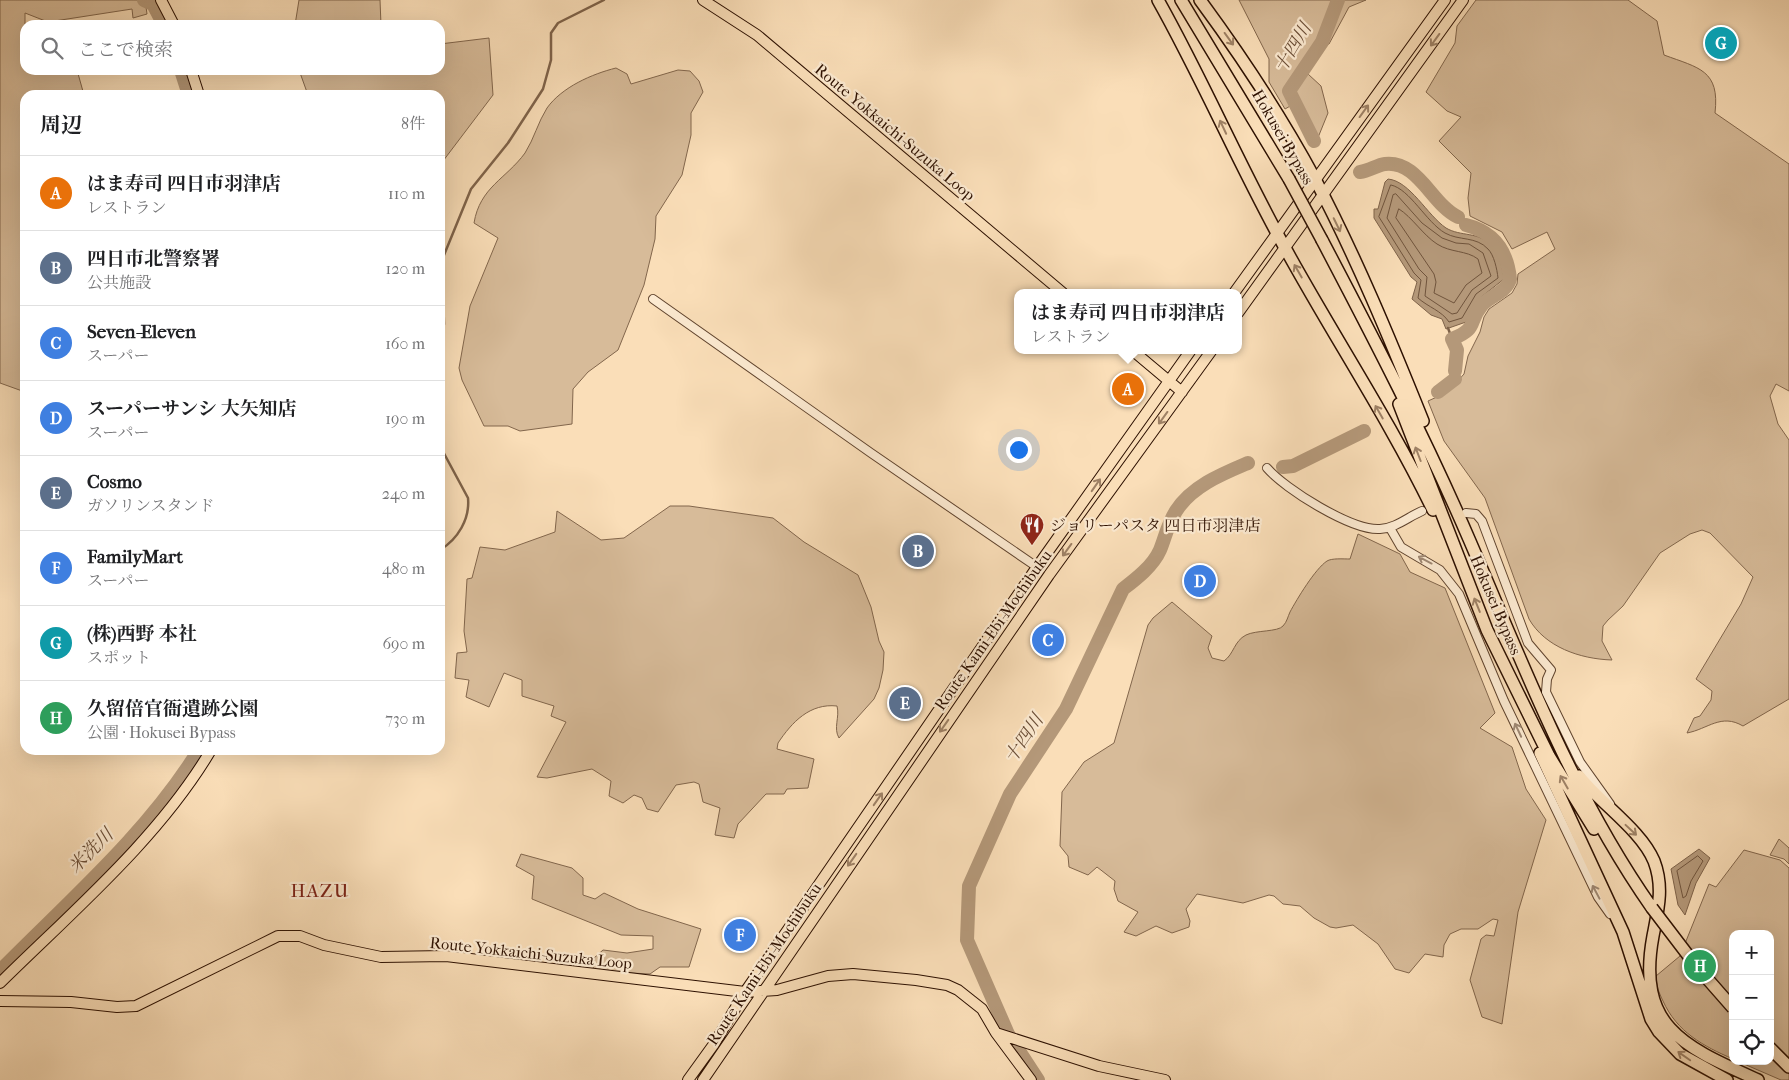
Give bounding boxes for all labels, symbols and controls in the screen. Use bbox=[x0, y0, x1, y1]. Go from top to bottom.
water label: 十四川 bbox=[1270, 18, 1317, 77]
search box bbox=[20, 20, 445, 75]
pin: G bbox=[1705, 24, 1737, 62]
one-way arrow bbox=[1224, 32, 1234, 46]
one-way arrow bbox=[1430, 32, 1440, 46]
icon: search bbox=[38, 34, 66, 62]
text: ここで検索 bbox=[78, 39, 173, 61]
street label: Route Yokkaichi-Suzuka Loop bbox=[811, 59, 979, 205]
street label: Hokusei Bypass bbox=[1248, 86, 1318, 188]
one-way arrow bbox=[1359, 105, 1369, 119]
text: 周辺 bbox=[40, 113, 82, 137]
text: 8件 bbox=[401, 114, 425, 133]
one-way arrow bbox=[1217, 120, 1227, 135]
text: はま寿司 四日市羽津店 bbox=[87, 173, 281, 195]
text: A bbox=[51, 184, 61, 203]
text: 110 m bbox=[388, 184, 425, 203]
text: レストラン bbox=[87, 198, 167, 217]
one-way arrow bbox=[1333, 217, 1342, 232]
text: 四日市北警察署 bbox=[87, 248, 220, 270]
text: B bbox=[51, 259, 61, 278]
text: 120 m bbox=[386, 259, 425, 278]
one-way arrow bbox=[1292, 264, 1302, 278]
text: 公共施設 bbox=[87, 273, 151, 292]
popup bbox=[1014, 289, 1242, 354]
text: はま寿司 四日市羽津店 bbox=[1031, 302, 1225, 324]
text: Seven-Eleven bbox=[87, 321, 196, 343]
text: レストラン bbox=[1031, 327, 1110, 346]
text: C bbox=[51, 334, 61, 353]
text: 160 m bbox=[385, 334, 425, 353]
text: スーパー bbox=[87, 346, 149, 365]
pin: A bbox=[1112, 370, 1144, 408]
text: スーパーサンシ 大矢知店 bbox=[87, 398, 297, 420]
one-way arrow bbox=[1373, 405, 1383, 419]
text: D bbox=[50, 409, 62, 428]
text: 190 m bbox=[385, 409, 425, 428]
one-way arrow bbox=[1158, 411, 1168, 425]
text: スーパー bbox=[87, 423, 149, 442]
your location bbox=[1006, 437, 1032, 463]
one-way arrow bbox=[1413, 446, 1422, 461]
text: Cosmo bbox=[87, 471, 142, 493]
one-way arrow bbox=[1091, 478, 1101, 492]
text: E bbox=[51, 484, 61, 503]
text: 240 m bbox=[382, 484, 425, 503]
text: ガソリンスタンド bbox=[87, 496, 215, 515]
restaurant icon: ジョリーパスタ 四日市羽津店 bbox=[1019, 512, 1045, 546]
place label: ジョリーパスタ 四日市羽津店 bbox=[1050, 516, 1260, 535]
pin: B bbox=[902, 532, 934, 570]
one-way arrow bbox=[1062, 543, 1073, 556]
text: FamilyMart bbox=[87, 546, 183, 568]
street label: Route Kami-Ebi-Mochibuku bbox=[930, 546, 1056, 714]
street label: Hokusei Bypass bbox=[1466, 552, 1526, 658]
one-way arrow bbox=[1418, 554, 1432, 564]
text: F bbox=[52, 559, 60, 578]
text: 480 m bbox=[382, 559, 425, 578]
pin: D bbox=[1184, 562, 1216, 600]
text: スーパー bbox=[87, 571, 149, 590]
one-way arrow bbox=[1471, 598, 1481, 613]
pin: C bbox=[1032, 621, 1064, 659]
text: (株)西野 本社 bbox=[87, 623, 197, 645]
text: G bbox=[50, 634, 62, 653]
text: 690 m bbox=[382, 634, 425, 653]
text: スポット bbox=[87, 648, 151, 667]
pin: E bbox=[889, 684, 921, 722]
text: 久留倍官衙遺跡公園 bbox=[87, 698, 258, 720]
text: H bbox=[50, 709, 62, 728]
text: 730 m bbox=[385, 709, 425, 728]
water label: 十四川 bbox=[1000, 709, 1049, 767]
one-way arrow bbox=[939, 719, 949, 733]
text: 公園 · Hokusei Bypass bbox=[87, 723, 236, 742]
one-way arrow bbox=[1512, 723, 1522, 738]
one-way arrow bbox=[1559, 776, 1569, 790]
one-way arrow bbox=[873, 792, 883, 806]
water label: 米洗川 bbox=[64, 823, 119, 878]
one-way arrow bbox=[1625, 824, 1637, 836]
one-way arrow bbox=[847, 853, 857, 867]
street label: Route Kami-Ebi-Mochibuku bbox=[703, 879, 825, 1049]
district label: HAZU bbox=[291, 880, 349, 902]
one-way arrow bbox=[1591, 885, 1600, 900]
pin: F bbox=[724, 916, 756, 954]
map controls bbox=[1729, 930, 1774, 1065]
button: + bbox=[1729, 930, 1774, 975]
street label: Route Yokkaichi-Suzuka Loop bbox=[429, 933, 633, 973]
pin: H bbox=[1684, 947, 1716, 985]
button: − bbox=[1729, 975, 1774, 1020]
button: locate bbox=[1729, 1020, 1774, 1065]
one-way arrow bbox=[1677, 1051, 1691, 1061]

